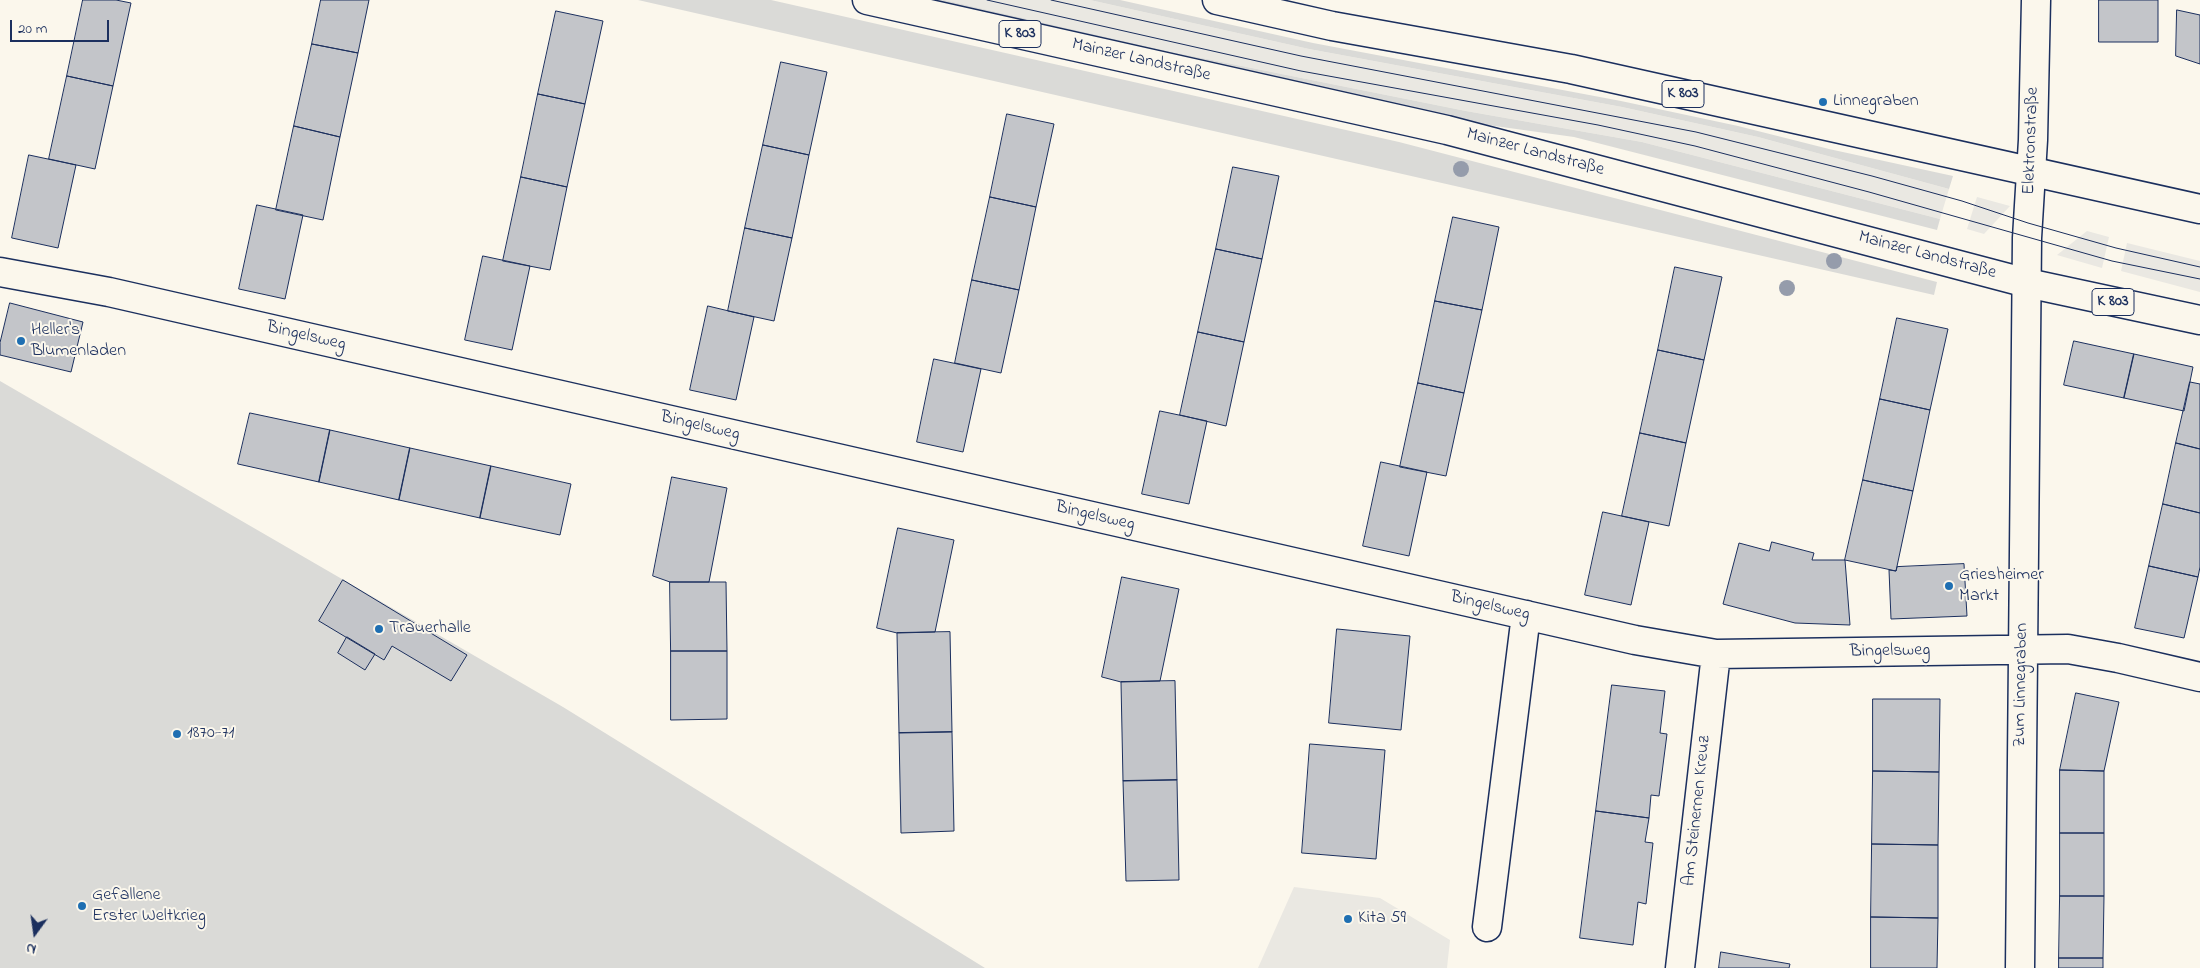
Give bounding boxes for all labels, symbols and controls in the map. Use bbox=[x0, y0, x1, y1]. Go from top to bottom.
scale bar bbox=[12, 10, 111, 42]
text: 20 m bbox=[18, 18, 47, 40]
road number: K 803 bbox=[999, 20, 1041, 48]
street label: Mainzer Landstraße bbox=[1069, 35, 1213, 87]
road number: K 803 bbox=[1662, 80, 1704, 108]
street label: Elektronstraße bbox=[2019, 87, 2045, 195]
place label: Linnegraben bbox=[1833, 91, 1919, 113]
marker: Linnegraben bbox=[1817, 96, 1829, 108]
street label: Mainzer Landstraße bbox=[1464, 124, 1606, 182]
street label: Mainzer Landstraße bbox=[1856, 227, 1998, 285]
road number: K 803 bbox=[2092, 288, 2134, 316]
street label: Bingelsweg bbox=[264, 317, 348, 357]
place label: Heller's Blumenladen bbox=[31, 320, 126, 362]
marker: Heller's Blumenladen bbox=[15, 335, 27, 347]
street label: Bingelsweg bbox=[658, 407, 742, 447]
street label: Bingelsweg bbox=[1053, 497, 1137, 537]
place label: Griesheimer Markt bbox=[1959, 565, 2044, 608]
marker: Griesheimer Markt bbox=[1943, 580, 1955, 592]
street label: Bingelsweg bbox=[1448, 587, 1532, 627]
place label: Trauerhalle bbox=[389, 618, 471, 640]
marker: Trauerhalle bbox=[373, 623, 385, 635]
street label: Zum Linnegraben bbox=[2010, 623, 2034, 747]
street label: Bingelsweg bbox=[1850, 640, 1930, 664]
place label: 1870-71 bbox=[187, 723, 235, 745]
marker: 1870-71 bbox=[171, 728, 183, 740]
street label: Am Steinernen Kreuz bbox=[1679, 735, 1717, 887]
place label: Gefallene Erster Weltkrieg bbox=[92, 885, 206, 928]
marker: Gefallene Erster Weltkrieg bbox=[76, 900, 88, 912]
north arrow bbox=[10, 908, 60, 958]
place label: Kita 59 bbox=[1358, 908, 1406, 930]
marker: Kita 59 bbox=[1342, 913, 1354, 925]
text: N bbox=[24, 937, 38, 959]

